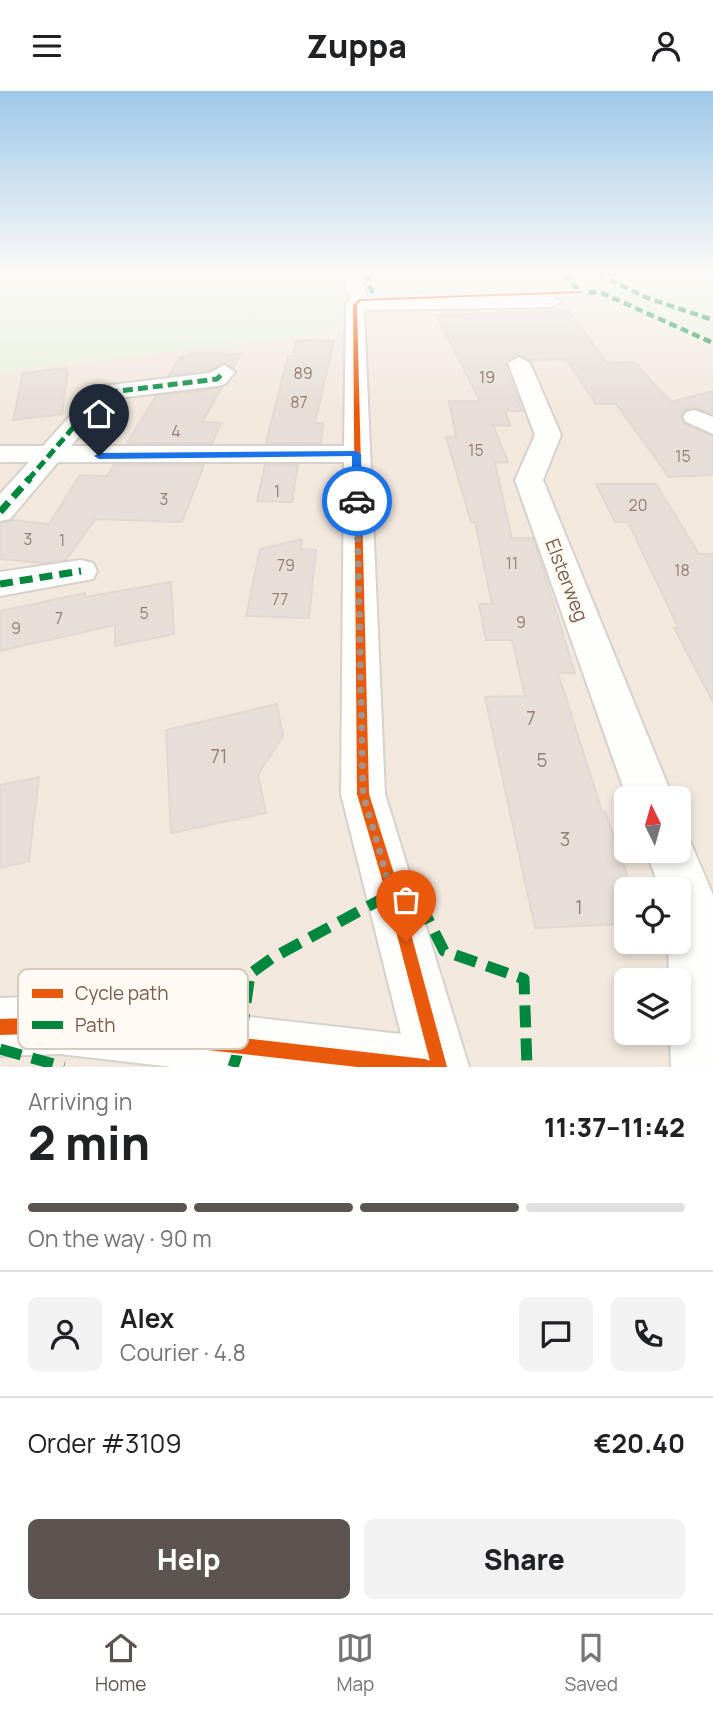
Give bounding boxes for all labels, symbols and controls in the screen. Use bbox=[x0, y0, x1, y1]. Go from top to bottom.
text: Zuppa bbox=[306, 24, 407, 68]
icon: menu bbox=[28, 27, 66, 65]
icon: person bbox=[647, 27, 685, 65]
house number: 89 bbox=[293, 362, 313, 384]
house number: 19 bbox=[479, 366, 495, 388]
pin bbox=[69, 384, 129, 456]
house number: 87 bbox=[290, 391, 308, 413]
icon: home bbox=[80, 395, 118, 433]
house number: 4 bbox=[171, 420, 181, 442]
house number: 15 bbox=[468, 439, 484, 461]
house number: 15 bbox=[675, 445, 691, 467]
courier bbox=[322, 466, 392, 536]
house number: 1 bbox=[274, 480, 280, 502]
icon: car bbox=[338, 482, 376, 520]
house number: 3 bbox=[160, 488, 168, 510]
house number: 20 bbox=[629, 494, 647, 516]
house number: 3 bbox=[24, 528, 32, 550]
house number: 1 bbox=[59, 529, 65, 551]
street label: Elsterweg bbox=[539, 535, 595, 625]
house number: 11 bbox=[506, 552, 518, 574]
house number: 79 bbox=[277, 554, 295, 576]
house number: 18 bbox=[674, 559, 690, 581]
house number: 77 bbox=[272, 588, 288, 610]
house number: 5 bbox=[139, 602, 149, 624]
house number: 7 bbox=[55, 607, 63, 629]
house number: 9 bbox=[516, 611, 526, 633]
house number: 9 bbox=[11, 617, 21, 639]
house number: 7 bbox=[526, 705, 536, 731]
house number: 71 bbox=[211, 743, 227, 769]
house number: 5 bbox=[537, 747, 548, 773]
north arrow bbox=[614, 786, 691, 863]
map controls bbox=[614, 786, 691, 1045]
house number: 3 bbox=[560, 826, 570, 852]
pin bbox=[376, 870, 436, 942]
button: locate bbox=[614, 877, 691, 954]
icon: bag bbox=[387, 881, 425, 919]
house number: 1 bbox=[575, 894, 583, 920]
button: layers bbox=[614, 968, 691, 1045]
legend bbox=[18, 969, 248, 1049]
text: Cycle path bbox=[75, 980, 169, 1006]
text: Path bbox=[75, 1012, 115, 1038]
text: Arriving in bbox=[28, 1085, 133, 1117]
text: 11:37–11:42 bbox=[544, 1109, 685, 1145]
text: 2 min bbox=[28, 1111, 150, 1174]
text: On the way · 90 m bbox=[28, 1222, 212, 1254]
button: person bbox=[28, 1297, 102, 1371]
button: chat bbox=[519, 1297, 593, 1371]
button: phone bbox=[611, 1297, 685, 1371]
text: Alex bbox=[120, 1300, 174, 1336]
text: Courier · 4.8 bbox=[120, 1336, 246, 1368]
text: Order #3109 bbox=[28, 1425, 182, 1461]
text: €20.40 bbox=[594, 1425, 685, 1461]
button: Help bbox=[28, 1519, 350, 1599]
button: Share bbox=[364, 1519, 685, 1599]
tab: Home bbox=[95, 1629, 146, 1697]
tab: Map bbox=[336, 1629, 374, 1697]
tab: Saved bbox=[564, 1629, 618, 1697]

